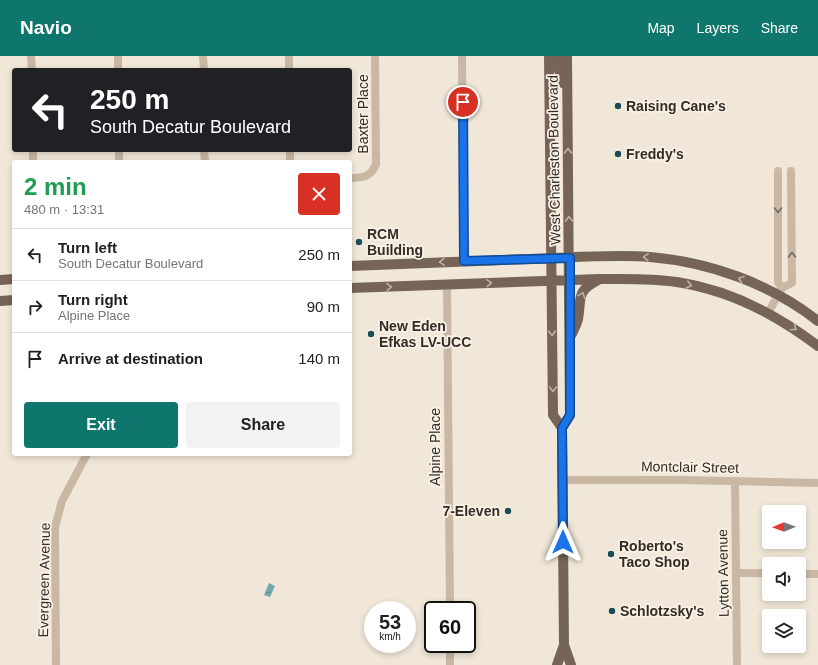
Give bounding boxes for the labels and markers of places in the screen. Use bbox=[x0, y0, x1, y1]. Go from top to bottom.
pin bbox=[446, 85, 480, 119]
place label: Raising Cane's bbox=[626, 98, 726, 114]
marker: Raising Cane's bbox=[613, 101, 623, 111]
place label: Freddy's bbox=[626, 146, 684, 162]
marker: Freddy's bbox=[613, 149, 623, 159]
place label: RCM Building bbox=[367, 226, 423, 258]
marker: RCM Building bbox=[354, 237, 364, 247]
place label: New Eden Efkas LV-UCC bbox=[379, 318, 471, 350]
marker: New Eden Efkas LV-UCC bbox=[366, 329, 376, 339]
place label: 7-Eleven bbox=[442, 503, 500, 519]
marker: 7-Eleven bbox=[503, 506, 513, 516]
place label: Roberto's Taco Shop bbox=[619, 538, 690, 570]
marker: Roberto's Taco Shop bbox=[606, 549, 616, 559]
place label: Schlotzsky's bbox=[620, 603, 704, 619]
marker: Schlotzsky's bbox=[607, 606, 617, 616]

